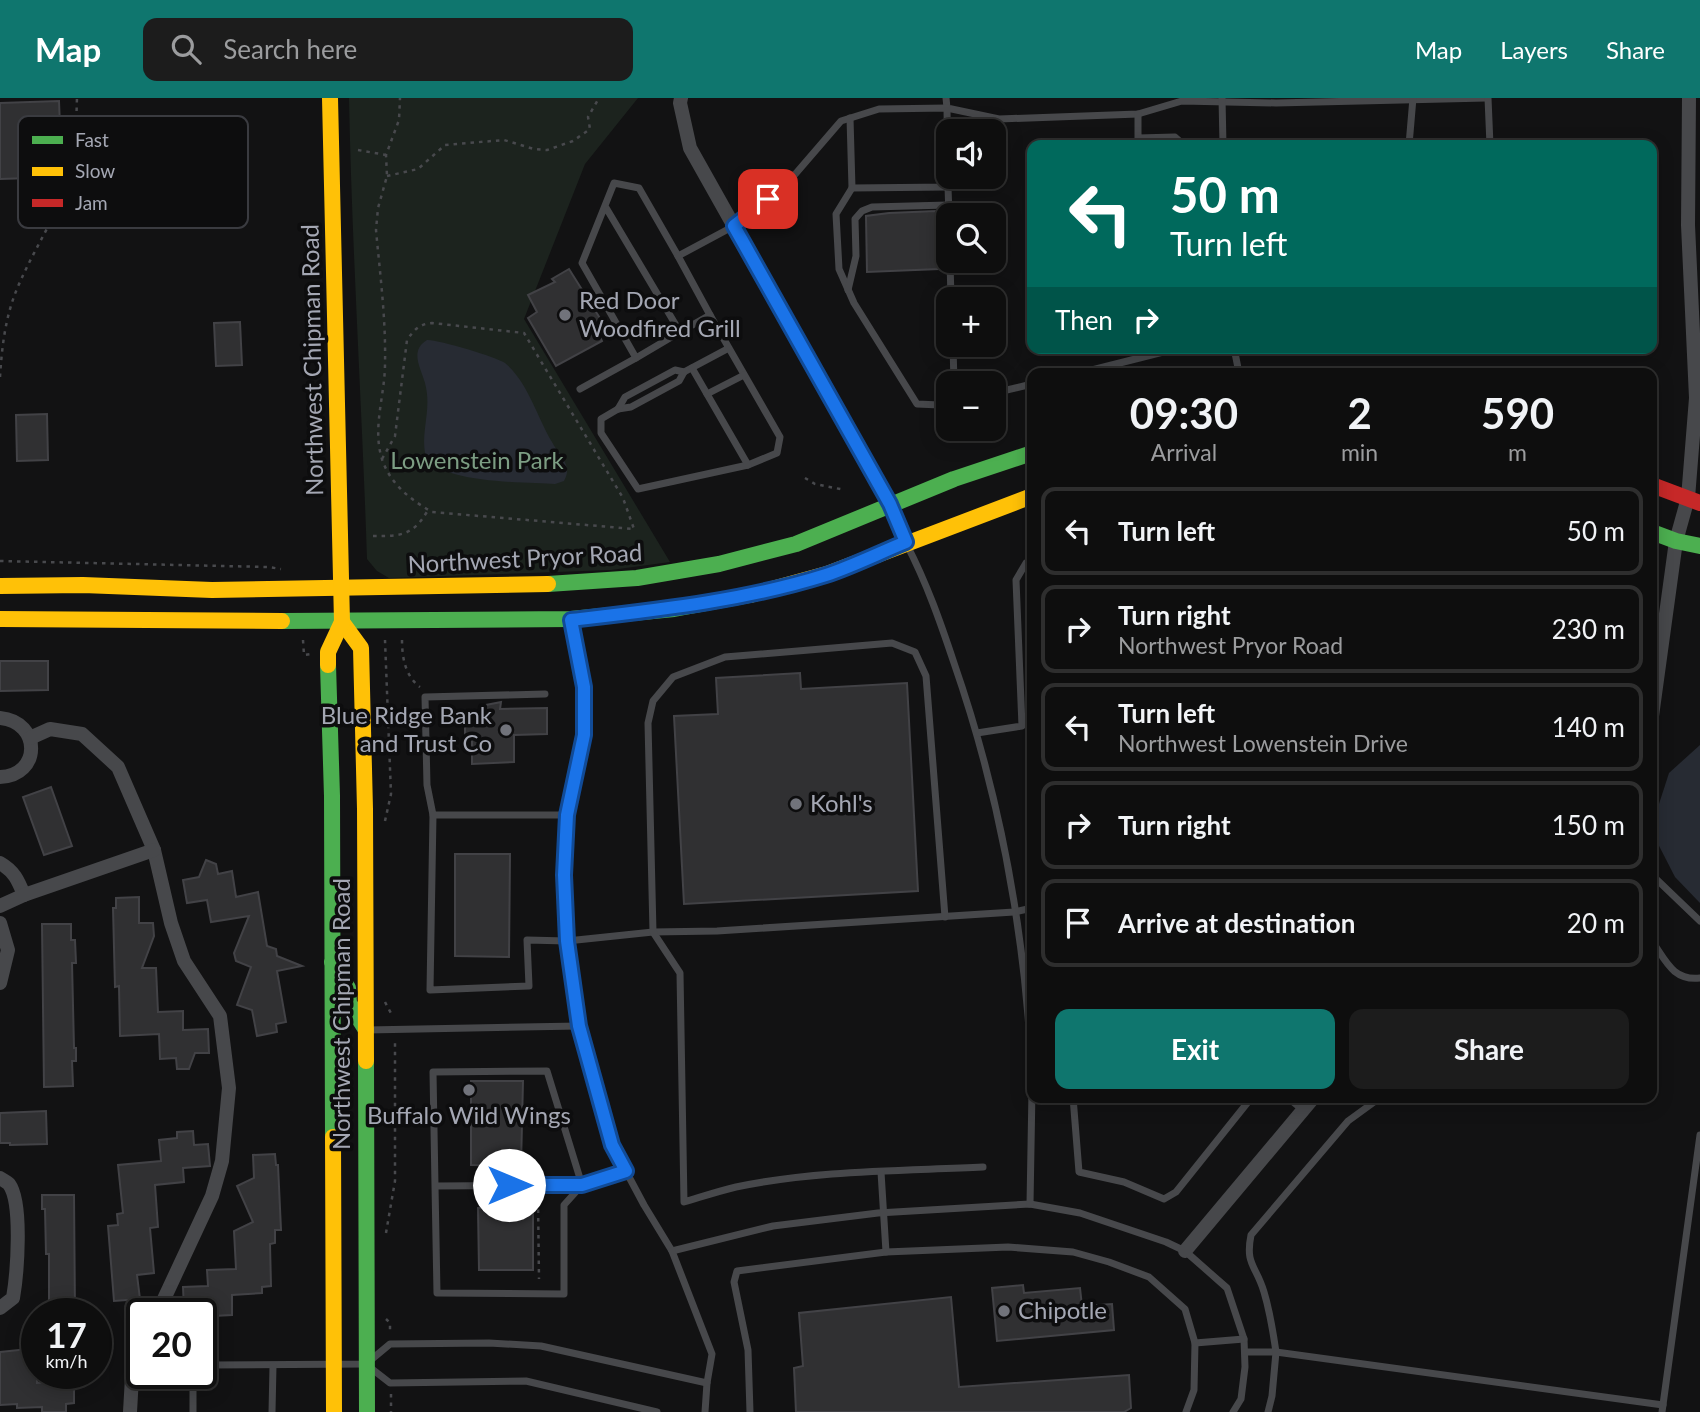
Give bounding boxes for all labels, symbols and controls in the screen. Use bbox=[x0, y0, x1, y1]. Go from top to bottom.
search box bbox=[143, 18, 633, 81]
text: Map bbox=[35, 29, 101, 69]
icon: search bbox=[167, 30, 205, 68]
text: Search here bbox=[223, 33, 357, 65]
text: Map bbox=[1415, 35, 1462, 64]
text: Layers bbox=[1500, 35, 1568, 64]
text: Share bbox=[1606, 35, 1665, 64]
legend bbox=[18, 116, 248, 228]
map controls bbox=[936, 119, 1006, 441]
button: sound bbox=[936, 119, 1006, 189]
text: Fast bbox=[75, 128, 109, 151]
text: Slow bbox=[75, 159, 115, 182]
text: 50 m bbox=[1170, 165, 1280, 223]
icon: left bbox=[1055, 168, 1146, 259]
pin bbox=[738, 169, 798, 229]
icon: arrive bbox=[749, 180, 787, 218]
text: Jam bbox=[75, 191, 108, 214]
button: search bbox=[936, 203, 1006, 273]
street label: Northwest Chipman Road bbox=[295, 224, 328, 496]
text: Turn left bbox=[1170, 224, 1287, 263]
place label: Red Door Woodfired Grill bbox=[579, 285, 741, 342]
button: + bbox=[936, 287, 1006, 357]
icon: right bbox=[1127, 301, 1165, 339]
text: Then bbox=[1055, 304, 1113, 336]
marker: Red Door Woodfired Grill bbox=[557, 307, 573, 323]
button: − bbox=[936, 371, 1006, 441]
text: 09:30 bbox=[1130, 388, 1238, 438]
text: 2 bbox=[1347, 388, 1372, 438]
text: 590 bbox=[1481, 388, 1554, 438]
text: Arrival bbox=[1151, 438, 1217, 466]
text: min bbox=[1341, 438, 1378, 466]
text: m bbox=[1508, 438, 1527, 466]
park label: Lowenstein Park bbox=[390, 445, 565, 474]
icon: left bbox=[1059, 512, 1097, 550]
text: Turn left bbox=[1118, 515, 1215, 547]
text: 50 m bbox=[1567, 515, 1625, 547]
street label: Northwest Pryor Road bbox=[407, 537, 643, 578]
text: Turn right bbox=[1118, 599, 1231, 631]
icon: right bbox=[1059, 610, 1097, 648]
text: 230 m bbox=[1552, 613, 1625, 645]
text: Northwest Pryor Road bbox=[1118, 631, 1343, 659]
text: Turn left bbox=[1118, 697, 1215, 729]
place label: Blue Ridge Bank and Trust Co bbox=[321, 700, 493, 757]
icon: left bbox=[1059, 708, 1097, 746]
text: 140 m bbox=[1552, 711, 1625, 743]
marker: Blue Ridge Bank and Trust Co bbox=[498, 722, 514, 738]
text: Northwest Lowenstein Drive bbox=[1118, 729, 1408, 757]
place label: Kohl's bbox=[810, 788, 873, 817]
marker: Kohl's bbox=[788, 796, 804, 812]
icon: right bbox=[1059, 806, 1097, 844]
text: Turn right bbox=[1118, 809, 1231, 841]
text: 150 m bbox=[1552, 809, 1625, 841]
street label: Northwest Chipman Road bbox=[326, 878, 355, 1150]
icon: arrive bbox=[1059, 904, 1097, 942]
text: Arrive at destination bbox=[1118, 907, 1355, 939]
text: 20 m bbox=[1567, 907, 1625, 939]
button: Exit bbox=[1055, 1009, 1335, 1089]
button: Share bbox=[1349, 1009, 1629, 1089]
marker: Buffalo Wild Wings bbox=[461, 1082, 477, 1098]
place label: Buffalo Wild Wings bbox=[367, 1100, 571, 1129]
position arrow bbox=[472, 1148, 546, 1222]
place label: Chipotle bbox=[1018, 1295, 1107, 1324]
speed limit sign: 20 bbox=[126, 1298, 217, 1389]
marker: Chipotle bbox=[996, 1303, 1012, 1319]
text: 17 bbox=[46, 1313, 87, 1355]
text: km/h bbox=[45, 1350, 88, 1372]

